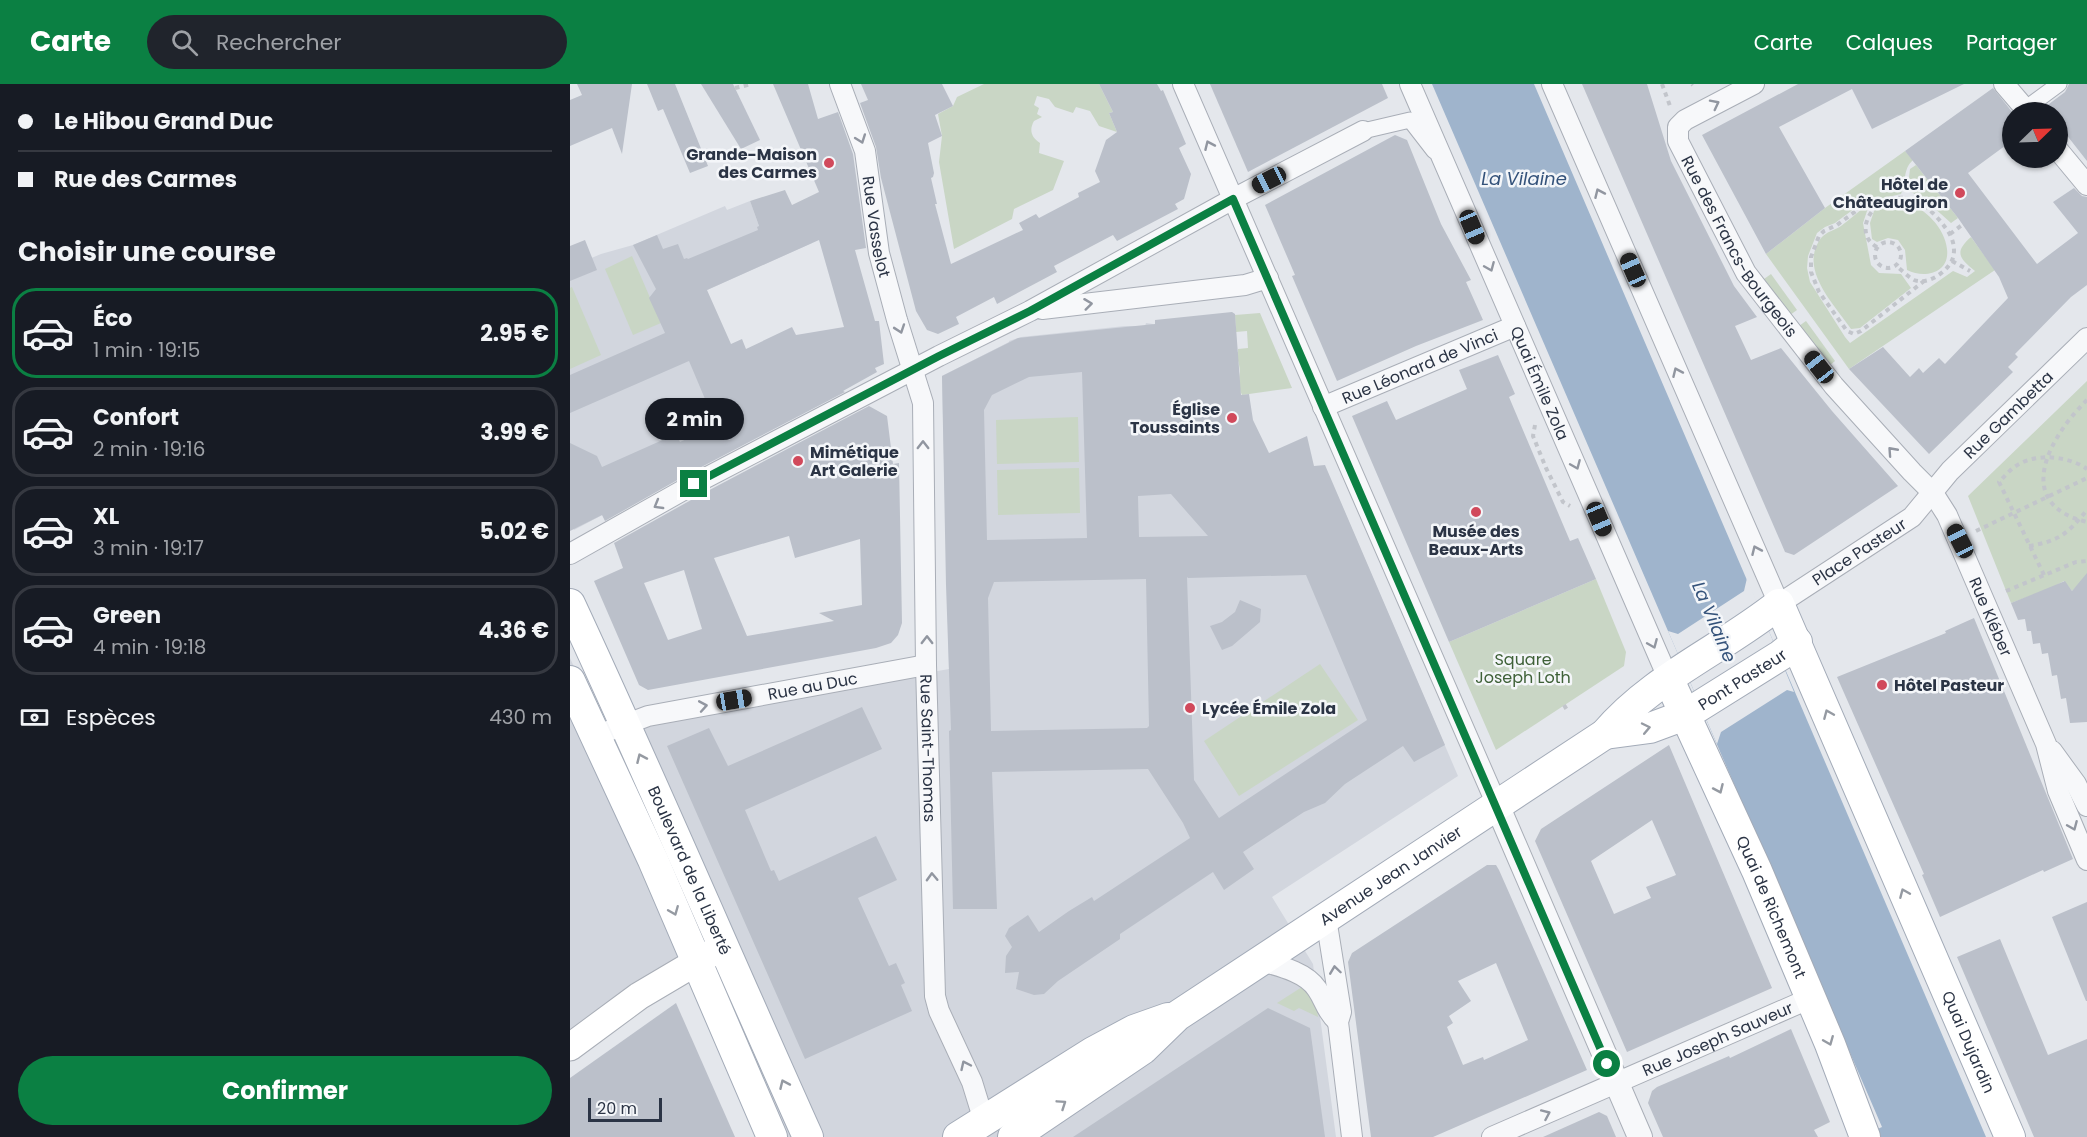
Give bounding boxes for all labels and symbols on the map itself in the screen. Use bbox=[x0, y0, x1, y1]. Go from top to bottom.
one-way arrow bbox=[1709, 100, 1720, 111]
north arrow bbox=[2002, 102, 2068, 168]
one-way arrow bbox=[853, 133, 866, 144]
one-way arrow bbox=[1205, 140, 1217, 151]
place label: Grande-Maison des Carmes bbox=[686, 143, 817, 184]
street label: Rue des Francs-Bourgeois bbox=[1675, 152, 1803, 342]
marker: Grande-Maison des Carmes bbox=[822, 156, 836, 170]
car bbox=[1249, 164, 1289, 196]
water label: La Vilaine bbox=[1481, 166, 1567, 191]
place label: Hôtel de Châteaugiron bbox=[1833, 173, 1948, 214]
street label: Rue Vasselot bbox=[857, 175, 896, 280]
marker: Hôtel de Châteaugiron bbox=[1953, 186, 1967, 200]
one-way arrow bbox=[1594, 188, 1606, 199]
car bbox=[1457, 207, 1487, 247]
car bbox=[1617, 250, 1649, 290]
one-way arrow bbox=[1483, 261, 1495, 272]
one-way arrow bbox=[1083, 298, 1093, 310]
street label: Quai Émile Zola bbox=[1505, 322, 1574, 444]
one-way arrow bbox=[893, 323, 906, 334]
street label: Rue Léonard de Vinci bbox=[1338, 324, 1501, 410]
car bbox=[1801, 347, 1837, 387]
street label: Rue Gambetta bbox=[1958, 366, 2059, 464]
one-way arrow bbox=[1673, 367, 1685, 378]
callout: 2 min bbox=[644, 397, 744, 439]
place label: Église Toussaints bbox=[1130, 398, 1220, 439]
marker: Église Toussaints bbox=[1225, 411, 1239, 425]
one-way arrow bbox=[917, 440, 930, 449]
place label: Mimétique Art Galerie bbox=[810, 441, 899, 482]
one-way arrow bbox=[1888, 447, 1899, 458]
marker: Mimétique Art Galerie bbox=[791, 454, 805, 468]
one-way arrow bbox=[1569, 459, 1581, 470]
route end bbox=[680, 470, 707, 497]
one-way arrow bbox=[654, 497, 664, 509]
car bbox=[1584, 499, 1614, 539]
marker: Musée des Beaux-Arts bbox=[1469, 505, 1483, 519]
street label: Place Pasteur bbox=[1808, 513, 1911, 591]
place label: Musée des Beaux-Arts bbox=[1429, 520, 1523, 561]
car bbox=[1944, 521, 1976, 561]
one-way arrow bbox=[1751, 546, 1763, 557]
street label: Rue Kléber bbox=[1963, 574, 2018, 660]
water label: La Vilaine bbox=[1686, 578, 1743, 666]
one-way arrow bbox=[921, 635, 933, 644]
one-way arrow bbox=[1646, 638, 1658, 649]
street label: Pont Pasteur bbox=[1694, 644, 1792, 716]
park label: Square Joseph Loth bbox=[1475, 648, 1571, 689]
street label: Rue au Duc bbox=[766, 667, 860, 706]
street label: Rue Saint-Thomas bbox=[914, 674, 941, 822]
place label: Hôtel Pasteur bbox=[1894, 674, 2004, 697]
marker: Hôtel Pasteur bbox=[1875, 678, 1889, 692]
car bbox=[715, 688, 753, 712]
place label: Lycée Émile Zola bbox=[1202, 697, 1336, 720]
one-way arrow bbox=[698, 700, 708, 712]
marker: Lycée Émile Zola bbox=[1183, 701, 1197, 715]
one-way arrow bbox=[1823, 709, 1835, 720]
one-way arrow bbox=[1641, 722, 1651, 735]
one-way arrow bbox=[637, 754, 649, 765]
street label: Boulevard de la Liberté bbox=[642, 782, 737, 959]
one-way arrow bbox=[1712, 783, 1724, 794]
one-way arrow bbox=[2066, 819, 2078, 830]
street label: Avenue Jean Janvier bbox=[1315, 820, 1467, 931]
street label: Quai de Richemont bbox=[1730, 832, 1812, 982]
one-way arrow bbox=[926, 872, 938, 881]
one-way arrow bbox=[1899, 888, 1911, 899]
one-way arrow bbox=[667, 905, 679, 916]
one-way arrow bbox=[1329, 965, 1341, 975]
street label: Quai Dujardin bbox=[1936, 987, 2001, 1097]
street label: Rue Joseph Sauveur bbox=[1639, 996, 1797, 1082]
one-way arrow bbox=[1822, 1035, 1834, 1046]
route start bbox=[1593, 1050, 1620, 1077]
one-way arrow bbox=[960, 1061, 972, 1072]
one-way arrow bbox=[780, 1079, 792, 1090]
scale bar bbox=[588, 1095, 662, 1122]
one-way arrow bbox=[1055, 1100, 1066, 1111]
one-way arrow bbox=[1539, 1109, 1550, 1121]

